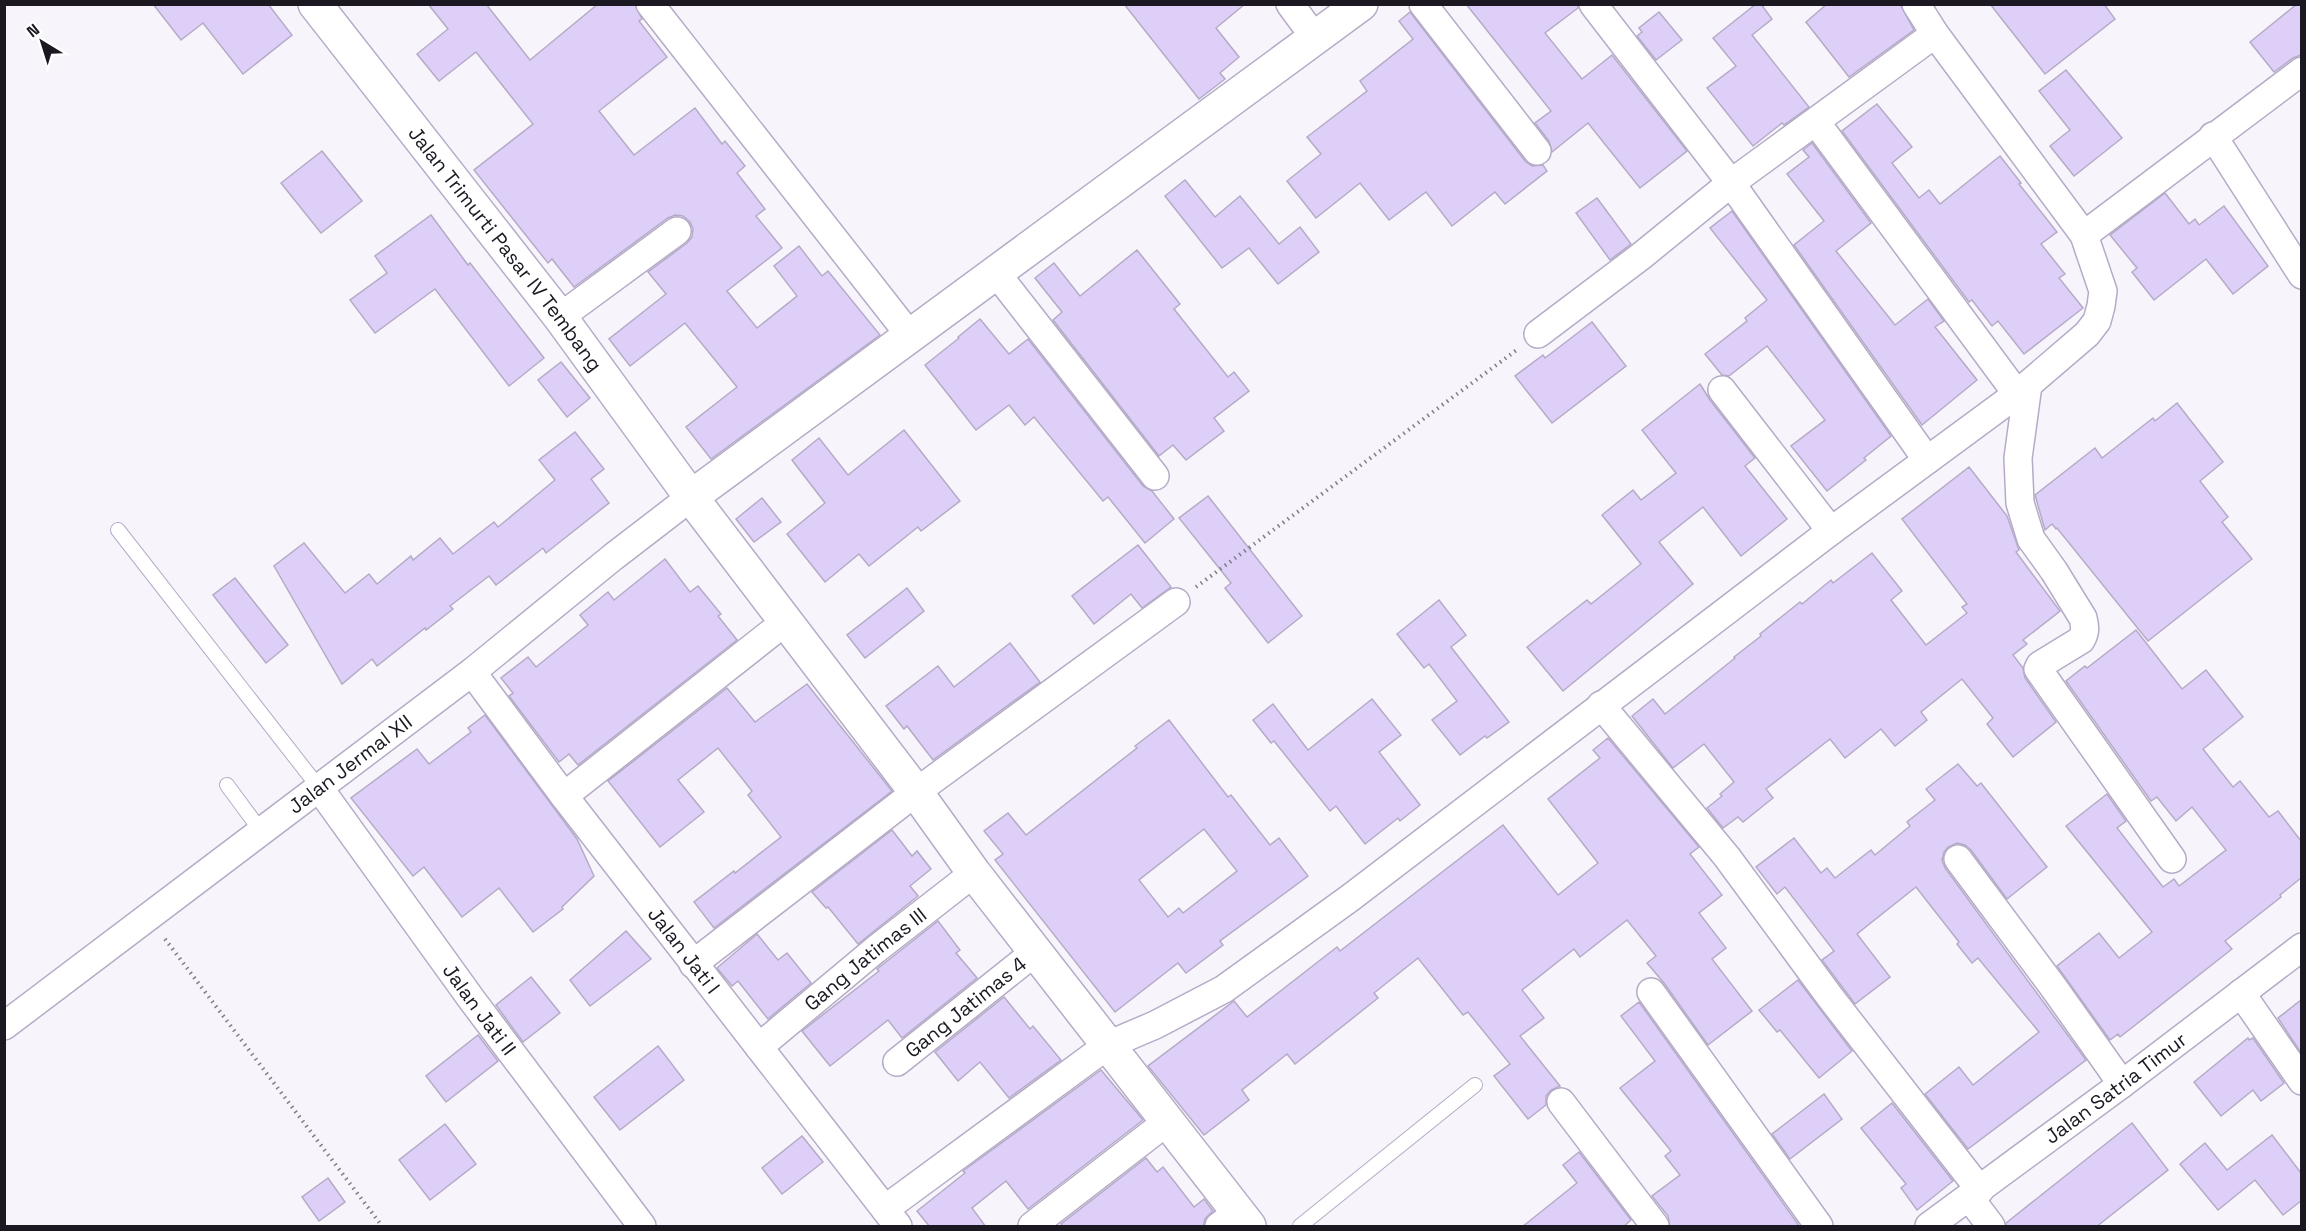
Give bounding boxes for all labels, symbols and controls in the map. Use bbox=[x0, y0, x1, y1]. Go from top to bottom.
north arrow bbox=[12, 12, 72, 72]
text: N bbox=[22, 19, 44, 42]
street label: Jalan Trimurti Pasar IV Tembang bbox=[403, 121, 608, 376]
street label: Jalan Jermal XII bbox=[283, 709, 417, 819]
street label: Jalan Jati I bbox=[642, 902, 726, 999]
street label: Gang Jatimas III bbox=[799, 902, 932, 1017]
street label: Gang Jatimas 4 bbox=[900, 951, 1032, 1063]
street label: Jalan Jati II bbox=[437, 958, 522, 1061]
street label: Jalan Satria Timur bbox=[2039, 1026, 2192, 1150]

